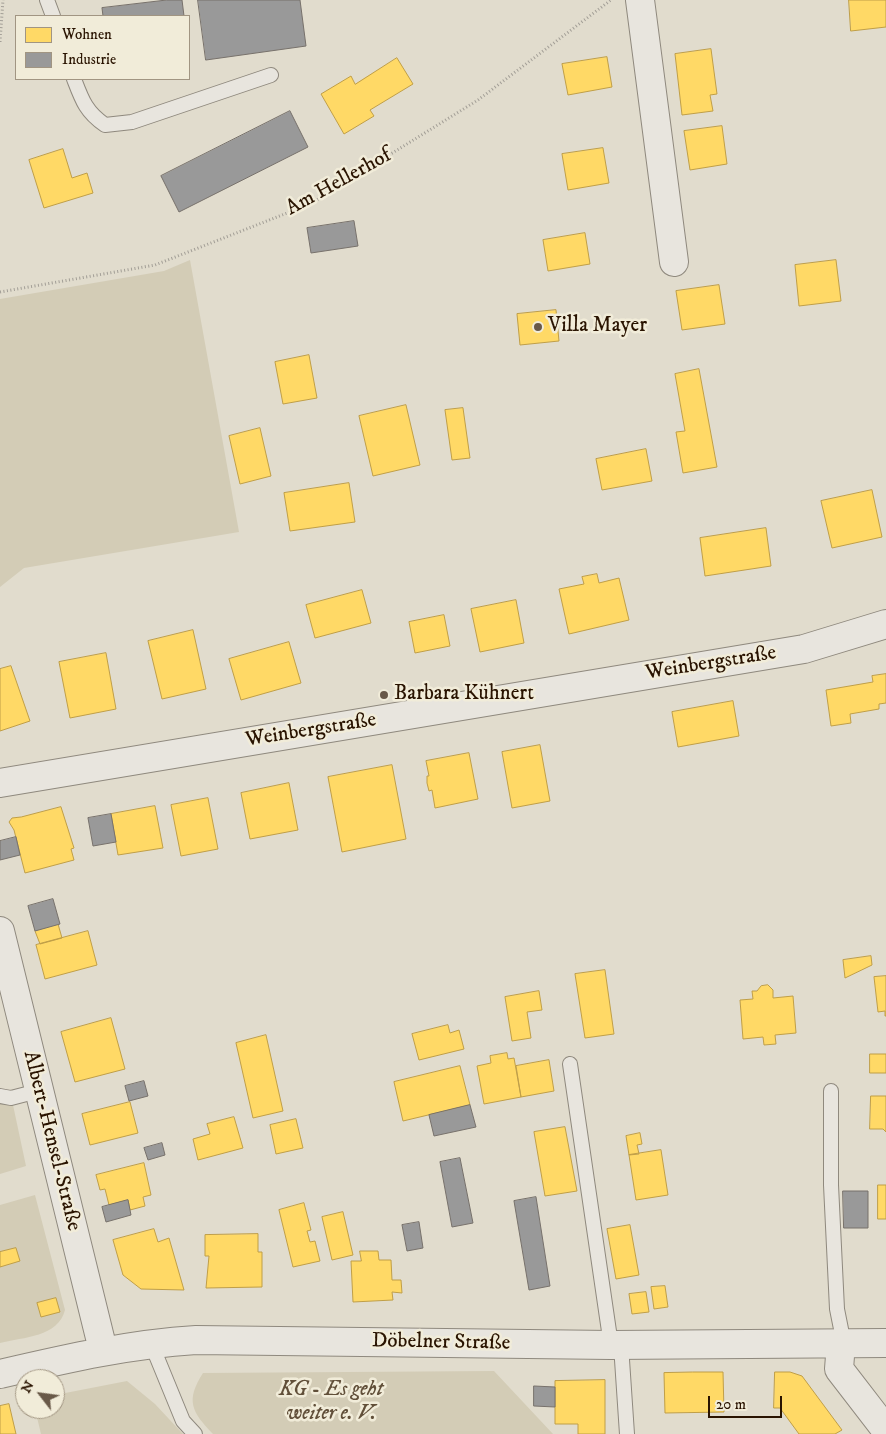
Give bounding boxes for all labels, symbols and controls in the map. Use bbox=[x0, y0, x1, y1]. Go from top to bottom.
legend bbox=[15, 15, 190, 80]
text: Wohnen bbox=[62, 25, 112, 44]
text: Industrie bbox=[62, 50, 116, 69]
street label: Am Hellerhof bbox=[282, 144, 396, 222]
place label: Villa Mayer bbox=[548, 314, 647, 340]
marker: Villa Mayer bbox=[532, 321, 544, 333]
street label: Weinbergstraße bbox=[644, 641, 778, 687]
place label: Barbara Kühnert bbox=[394, 682, 534, 708]
marker: Barbara Kühnert bbox=[378, 689, 390, 701]
street label: Weinbergstraße bbox=[244, 708, 378, 754]
street label: Albert-Hensel-Straße bbox=[16, 1048, 86, 1234]
street label: Döbelner Straße bbox=[372, 1329, 510, 1357]
north arrow bbox=[15, 1369, 65, 1419]
text: N bbox=[17, 1378, 39, 1396]
park label: KG - Es geht weiter e. V. bbox=[279, 1378, 383, 1428]
scale bar bbox=[711, 1386, 785, 1418]
text: 20 m bbox=[716, 1395, 746, 1414]

